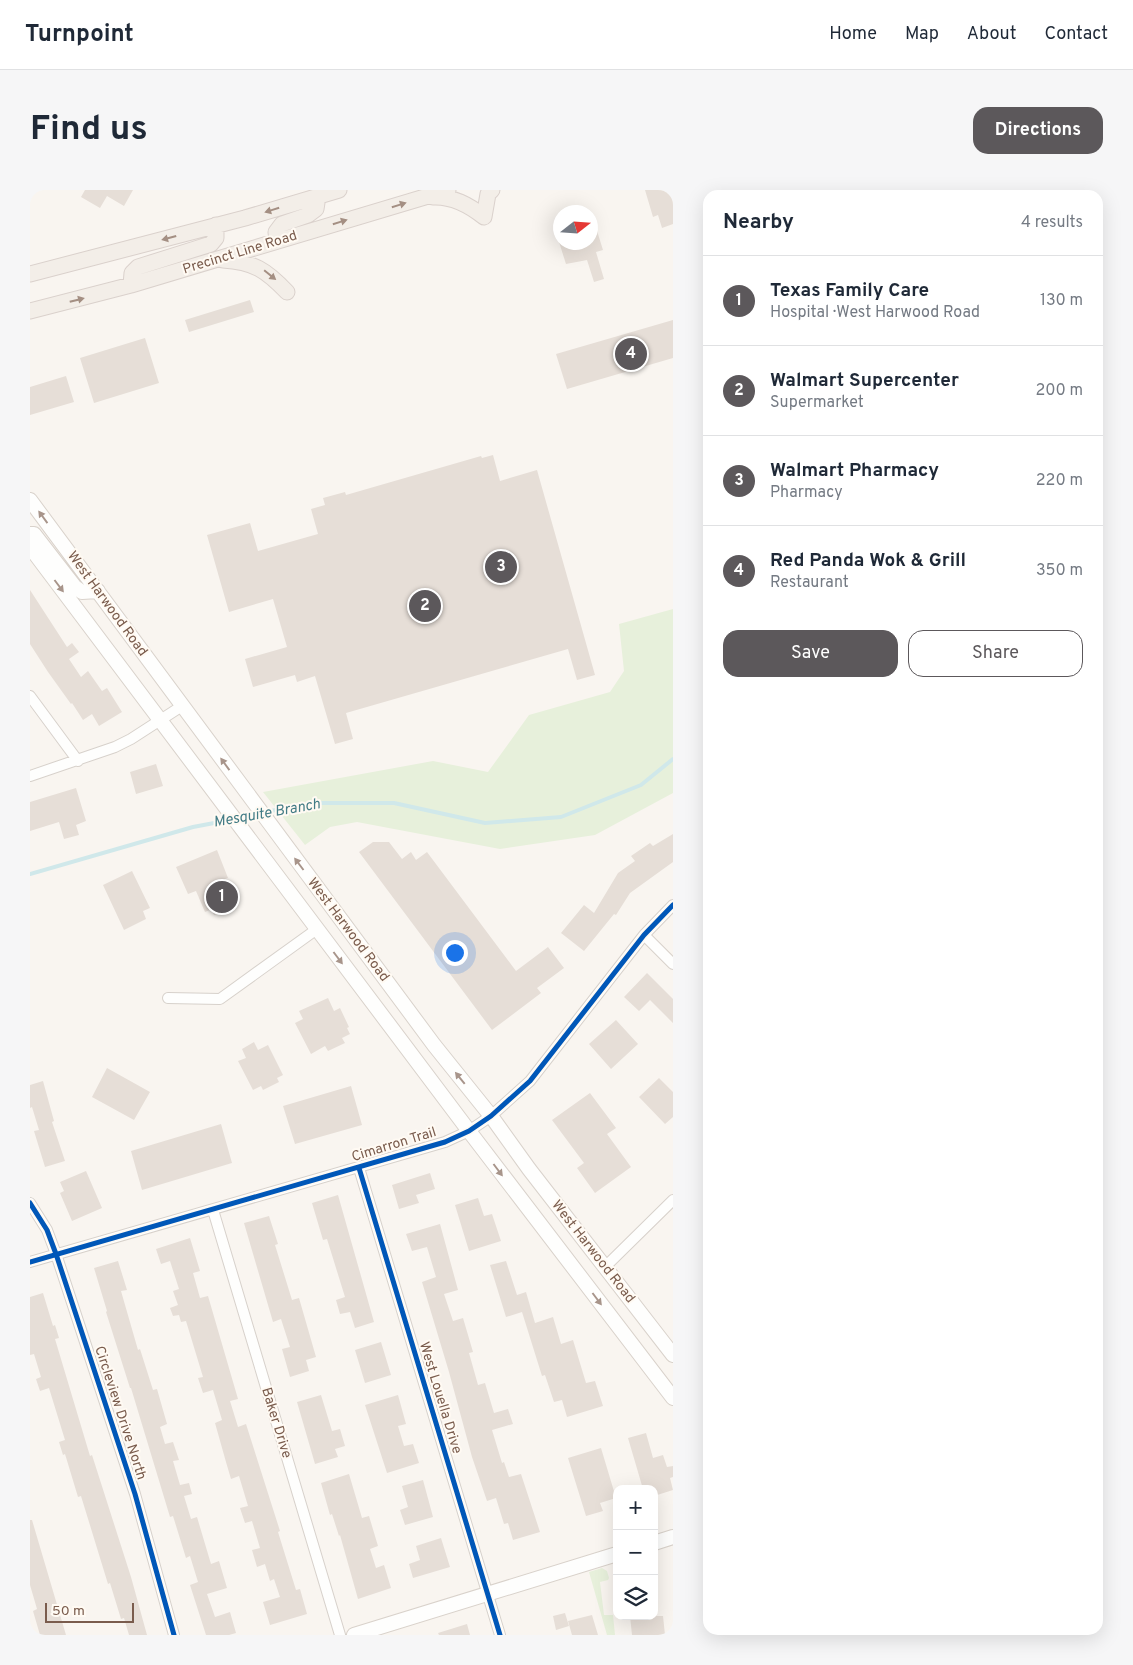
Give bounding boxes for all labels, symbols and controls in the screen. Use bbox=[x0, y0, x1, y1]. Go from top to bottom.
text: Turnpoint bbox=[25, 20, 134, 50]
text: Home bbox=[829, 23, 877, 46]
text: Map bbox=[905, 23, 939, 46]
text: About bbox=[967, 23, 1016, 46]
text: Contact bbox=[1044, 23, 1108, 46]
button: Directions bbox=[973, 107, 1103, 154]
text: Find us bbox=[30, 108, 148, 152]
one-way arrow bbox=[392, 200, 407, 208]
north arrow bbox=[553, 205, 598, 250]
one-way arrow bbox=[264, 207, 279, 215]
text: Nearby bbox=[723, 209, 794, 236]
text: 4 results bbox=[1021, 213, 1083, 233]
one-way arrow bbox=[333, 218, 348, 226]
street label: Precinct Line Road bbox=[181, 228, 299, 278]
one-way arrow bbox=[162, 234, 177, 242]
one-way arrow bbox=[263, 270, 276, 281]
text: Texas Family Care bbox=[770, 279, 929, 303]
text: 1 bbox=[736, 291, 742, 311]
text: 130 m bbox=[1040, 291, 1083, 311]
one-way arrow bbox=[70, 296, 85, 304]
text: Hospital · West Harwood Road bbox=[770, 303, 980, 323]
pin: 4 bbox=[615, 335, 647, 373]
text: Walmart Supercenter bbox=[770, 369, 959, 393]
text: 2 bbox=[734, 381, 744, 401]
text: 200 m bbox=[1035, 381, 1083, 401]
text: Supermarket bbox=[770, 393, 864, 413]
text: Walmart Pharmacy bbox=[770, 459, 939, 483]
text: 3 bbox=[734, 471, 744, 491]
text: 220 m bbox=[1036, 471, 1083, 491]
text: Pharmacy bbox=[770, 483, 843, 503]
one-way arrow bbox=[38, 510, 48, 524]
street label: West Harwood Road bbox=[63, 548, 151, 660]
pin: 3 bbox=[485, 548, 517, 586]
text: Red Panda Wok & Grill bbox=[770, 549, 966, 573]
text: 4 bbox=[734, 561, 744, 581]
text: 350 m bbox=[1036, 561, 1083, 581]
text: Restaurant bbox=[770, 573, 849, 593]
one-way arrow bbox=[54, 579, 64, 593]
pin: 2 bbox=[409, 587, 441, 625]
button: Save bbox=[723, 630, 898, 677]
button: Share bbox=[908, 630, 1083, 677]
one-way arrow bbox=[220, 757, 230, 771]
water label: Mesquite Branch bbox=[212, 795, 322, 833]
one-way arrow bbox=[294, 857, 304, 871]
street label: West Harwood Road bbox=[303, 875, 393, 985]
pin: 1 bbox=[206, 878, 238, 916]
your location bbox=[442, 940, 468, 966]
one-way arrow bbox=[333, 951, 343, 965]
one-way arrow bbox=[455, 1072, 466, 1085]
street label: Cimarron Trail bbox=[350, 1124, 438, 1166]
one-way arrow bbox=[493, 1163, 504, 1176]
street label: West Harwood Road bbox=[548, 1197, 638, 1307]
one-way arrow bbox=[592, 1292, 602, 1306]
street label: West Louella Drive bbox=[415, 1340, 465, 1456]
street label: Circleview Drive North bbox=[90, 1344, 150, 1482]
street label: Baker Drive bbox=[257, 1385, 295, 1461]
map controls bbox=[613, 1485, 658, 1620]
button: + bbox=[613, 1485, 658, 1530]
button: − bbox=[613, 1530, 658, 1575]
button: layers bbox=[613, 1575, 658, 1620]
scale bar bbox=[45, 1600, 134, 1623]
text: 50 m bbox=[52, 1603, 85, 1620]

